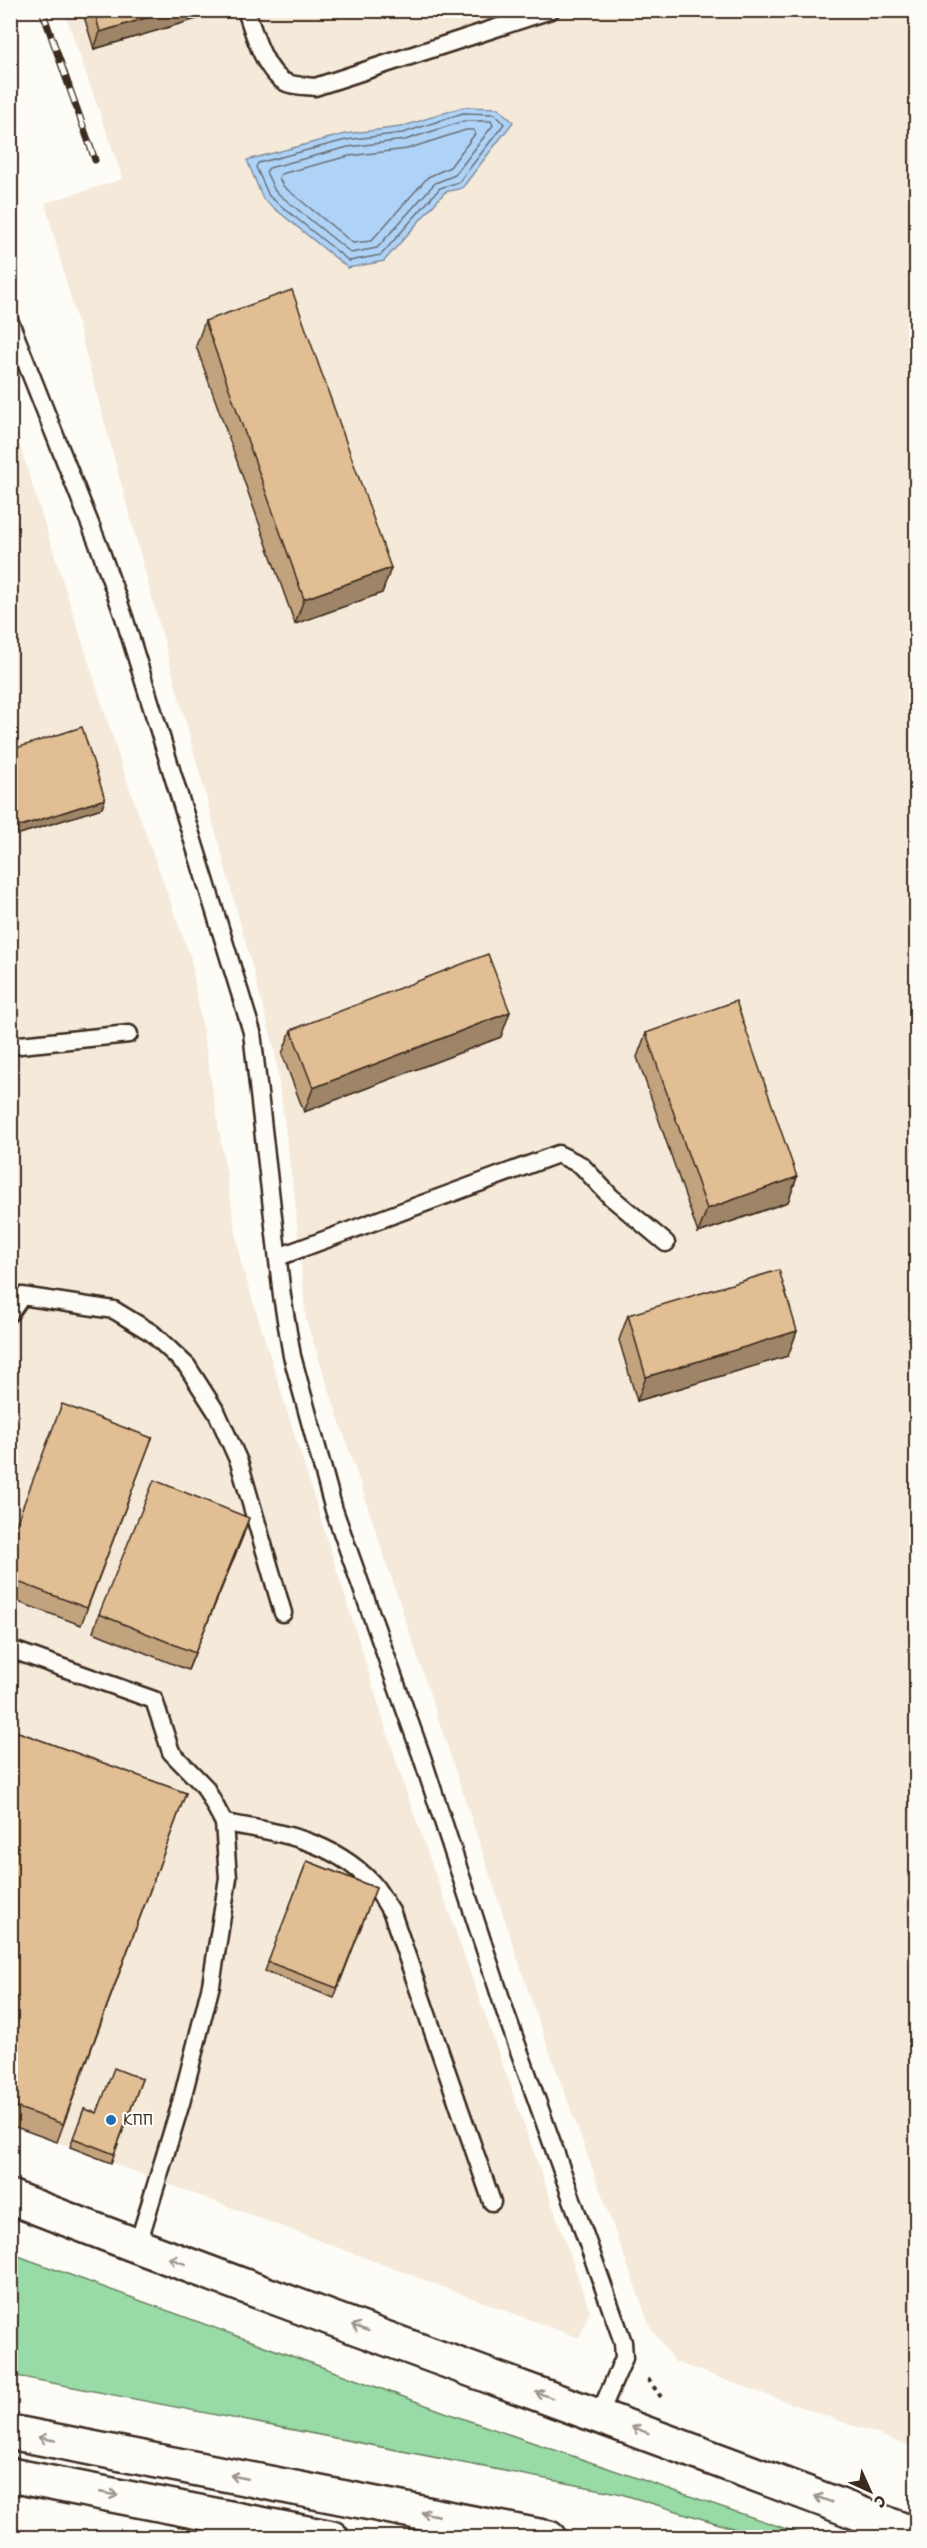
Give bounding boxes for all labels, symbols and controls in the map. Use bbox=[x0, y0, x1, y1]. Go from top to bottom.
place label: КПП bbox=[123, 2110, 153, 2130]
marker: КПП bbox=[104, 2113, 118, 2127]
one-way arrow bbox=[168, 2255, 187, 2266]
one-way arrow bbox=[352, 2322, 370, 2333]
one-way arrow bbox=[535, 2388, 553, 2399]
one-way arrow bbox=[631, 2424, 650, 2435]
one-way arrow bbox=[38, 2433, 58, 2444]
north arrow bbox=[840, 2461, 900, 2521]
one-way arrow bbox=[229, 2471, 249, 2482]
one-way arrow bbox=[99, 2489, 118, 2500]
text: С bbox=[869, 2490, 891, 2512]
one-way arrow bbox=[814, 2493, 833, 2504]
one-way arrow bbox=[421, 2508, 440, 2519]

